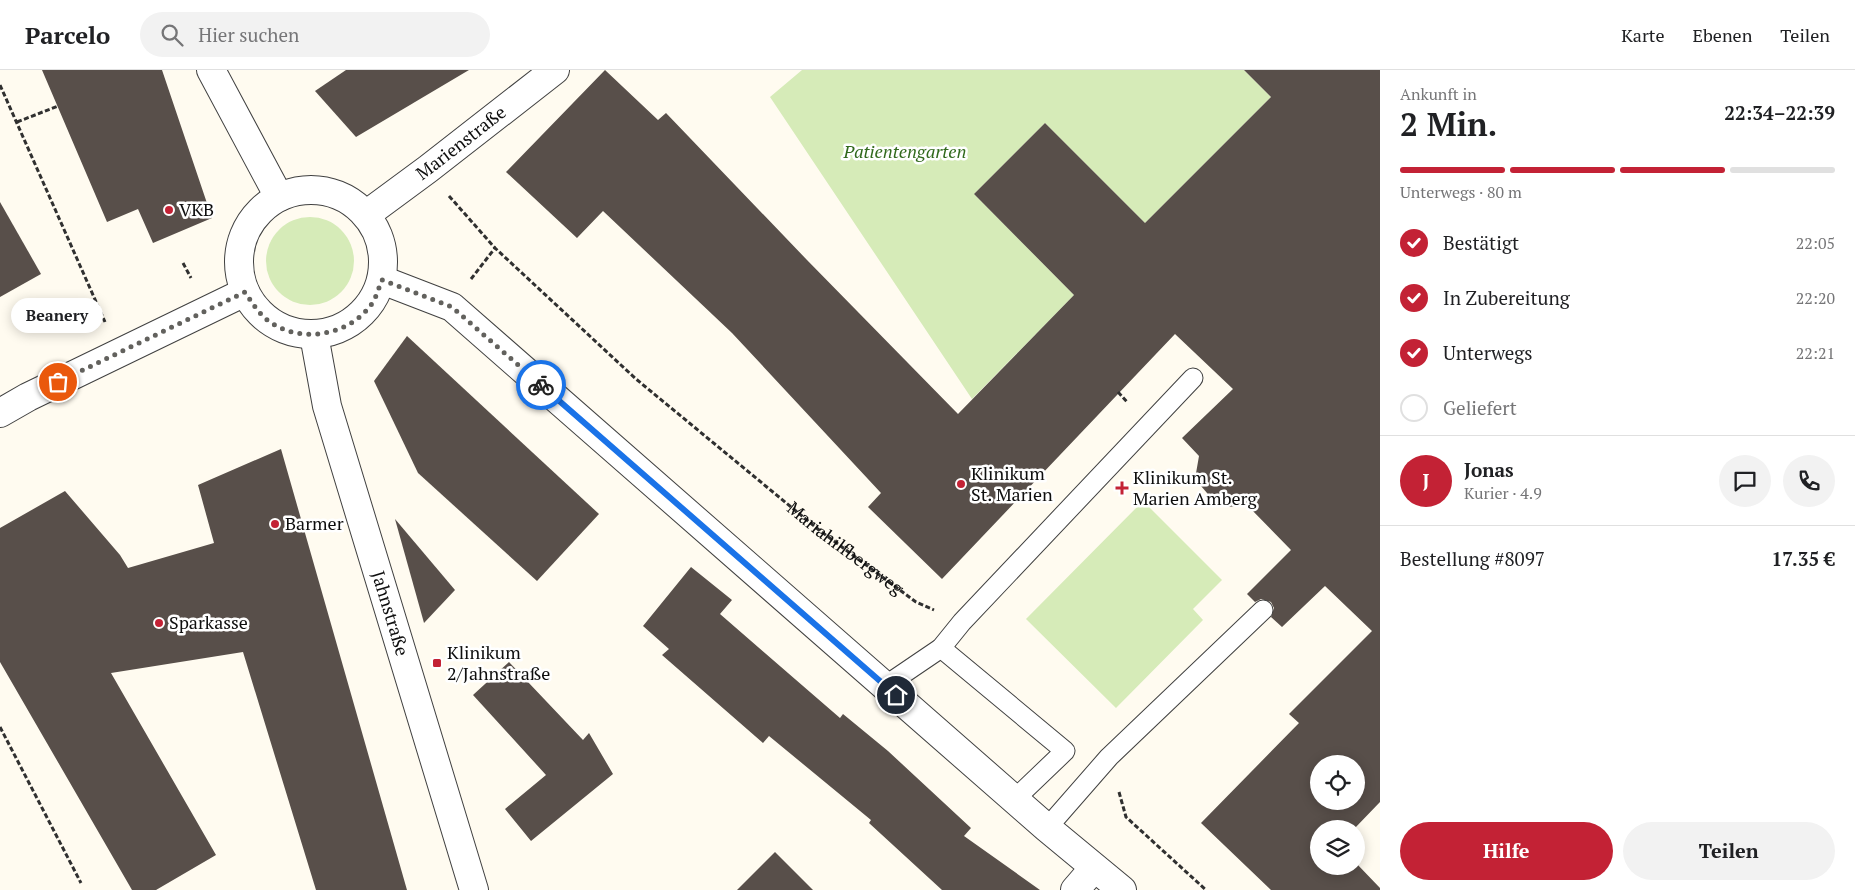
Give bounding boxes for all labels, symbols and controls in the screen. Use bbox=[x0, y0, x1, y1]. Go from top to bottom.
search box bbox=[140, 12, 490, 57]
text: Parcelo bbox=[25, 19, 110, 51]
icon: search bbox=[158, 21, 186, 49]
text: Hier suchen bbox=[198, 22, 299, 47]
text: Karte bbox=[1621, 23, 1665, 47]
text: Ebenen bbox=[1693, 23, 1752, 47]
text: Teilen bbox=[1780, 23, 1830, 47]
text: Ankunft in bbox=[1400, 83, 1477, 105]
street label: Marienstraße bbox=[411, 100, 511, 185]
text: 22:34–22:39 bbox=[1724, 100, 1835, 125]
text: 2 Min. bbox=[1400, 103, 1497, 145]
park label: Patientengarten bbox=[843, 139, 966, 163]
text: Unterwegs · 80 m bbox=[1400, 181, 1522, 203]
place label: VKB bbox=[179, 197, 214, 221]
marker: VKB bbox=[163, 204, 175, 216]
icon: check bbox=[1400, 229, 1428, 257]
text: Bestätigt bbox=[1443, 230, 1519, 255]
text: 22:05 bbox=[1796, 232, 1835, 254]
icon: check bbox=[1400, 284, 1428, 312]
text: In Zubereitung bbox=[1443, 285, 1570, 310]
text: 22:20 bbox=[1796, 287, 1835, 309]
callout: Beanery bbox=[12, 297, 104, 332]
text: Beanery bbox=[26, 304, 88, 326]
icon: check bbox=[1400, 339, 1428, 367]
text: Unterwegs bbox=[1443, 340, 1533, 365]
text: 22:21 bbox=[1796, 342, 1835, 364]
courier bbox=[516, 360, 566, 410]
pin bbox=[37, 361, 79, 403]
icon: bag bbox=[44, 368, 72, 396]
icon: bike bbox=[527, 371, 555, 399]
text: Geliefert bbox=[1443, 395, 1517, 420]
button: chat bbox=[1719, 455, 1771, 507]
button: phone bbox=[1783, 455, 1835, 507]
text: Jonas bbox=[1464, 457, 1514, 482]
place label: Klinikum St. Marien bbox=[971, 461, 1053, 506]
place label: Klinikum St. Marien Amberg bbox=[1133, 465, 1257, 510]
text: J bbox=[1423, 468, 1429, 493]
marker: Klinikum St. Marien bbox=[955, 478, 967, 490]
marker: Klinikum St. Marien Amberg bbox=[1115, 481, 1129, 495]
text: Kurier · 4.9 bbox=[1464, 482, 1542, 504]
street label: Mariahilfbergweg bbox=[783, 496, 909, 600]
place label: Barmer bbox=[285, 511, 344, 535]
marker: Barmer bbox=[269, 518, 281, 530]
text: Bestellung #8097 bbox=[1400, 546, 1545, 571]
text: 17.35 € bbox=[1772, 546, 1835, 571]
street label: Jahnstraße bbox=[367, 568, 415, 659]
place label: Sparkasse bbox=[169, 610, 248, 634]
marker: Sparkasse bbox=[153, 617, 165, 629]
place label: Klinikum 2/Jahnstraße bbox=[447, 640, 550, 685]
marker: Klinikum 2/Jahnstraße bbox=[431, 657, 443, 669]
pin bbox=[875, 674, 917, 716]
icon: home bbox=[882, 681, 910, 709]
map controls bbox=[1310, 755, 1365, 875]
button: locate bbox=[1310, 755, 1365, 810]
button: layers bbox=[1310, 820, 1365, 875]
button: Hilfe bbox=[1400, 822, 1613, 880]
button: Teilen bbox=[1623, 822, 1835, 880]

